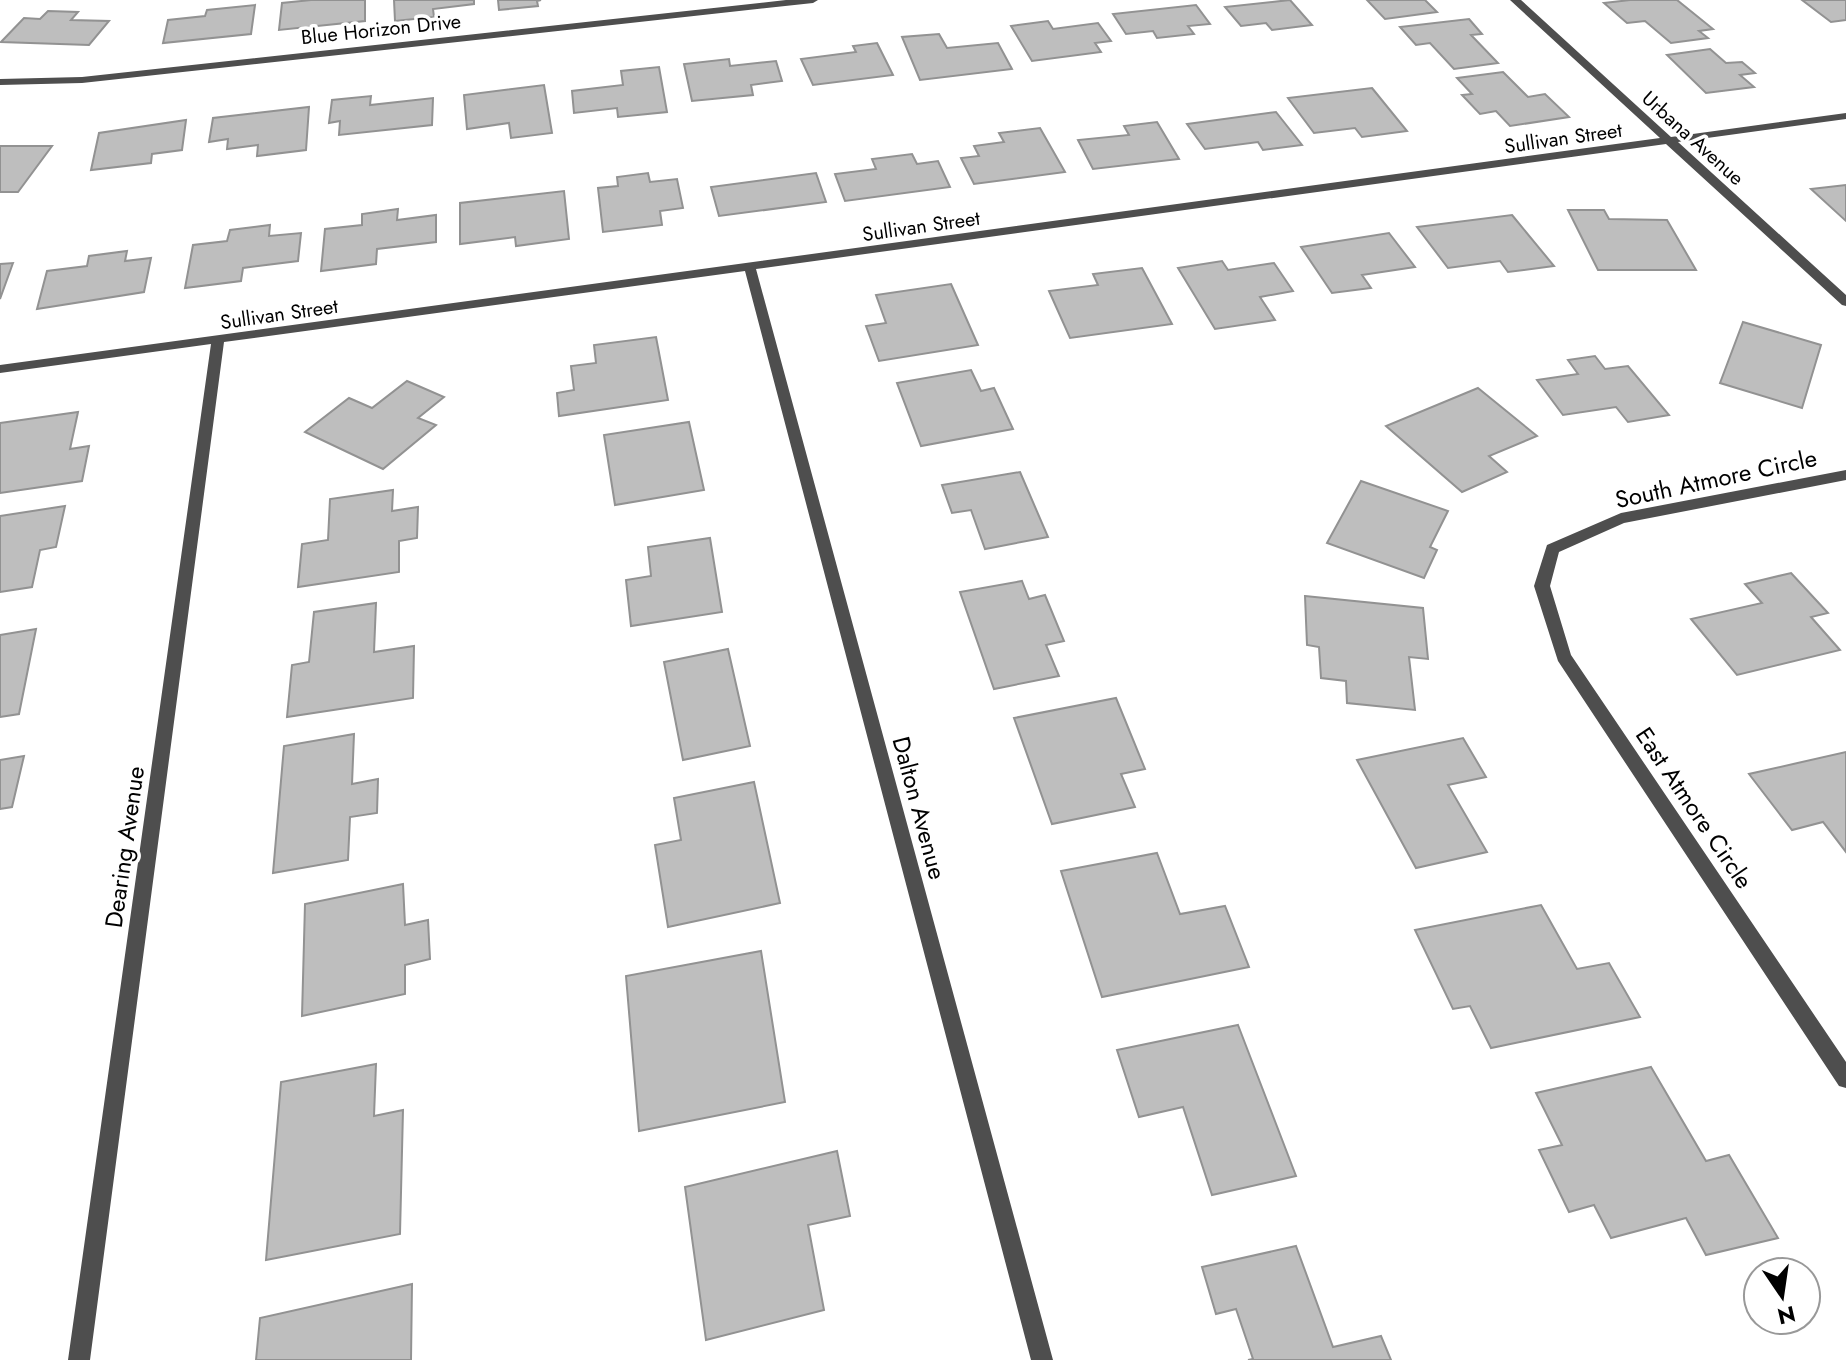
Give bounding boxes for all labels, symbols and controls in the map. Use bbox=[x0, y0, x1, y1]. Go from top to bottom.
street label: Blue Horizon Drive bbox=[300, 7, 462, 52]
street label: Urbana Avenue bbox=[1635, 84, 1750, 192]
street label: Sullivan Street bbox=[1502, 116, 1624, 161]
street label: Sullivan Street bbox=[860, 204, 982, 249]
street label: Sullivan Street bbox=[218, 292, 340, 337]
street label: South Atmore Circle bbox=[1612, 440, 1820, 517]
street label: East Atmore Circle bbox=[1627, 720, 1762, 895]
street label: Dalton Avenue bbox=[884, 732, 955, 883]
street label: Dearing Avenue bbox=[96, 764, 153, 930]
north arrow bbox=[1742, 1256, 1822, 1336]
text: N bbox=[1774, 1298, 1799, 1333]

